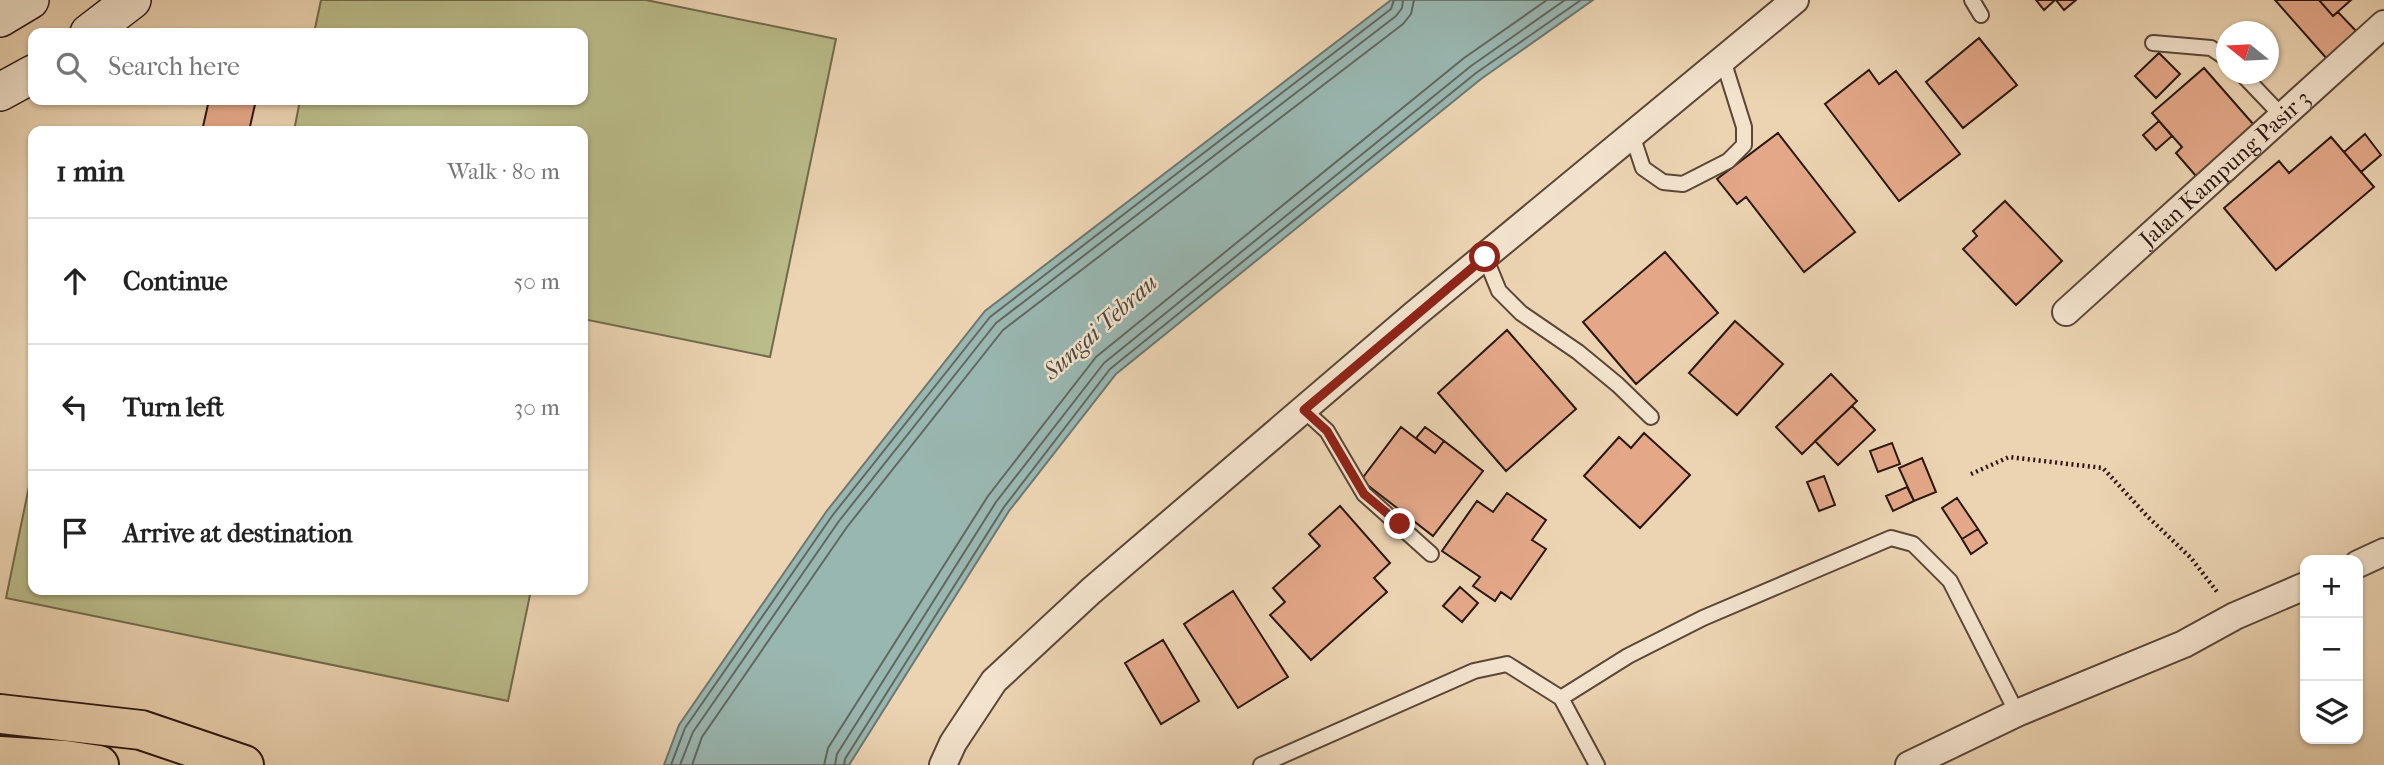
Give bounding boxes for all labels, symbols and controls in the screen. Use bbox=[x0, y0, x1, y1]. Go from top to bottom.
north arrow bbox=[2216, 21, 2279, 84]
search box bbox=[28, 28, 588, 105]
icon: search bbox=[52, 48, 90, 86]
text: Search here bbox=[108, 51, 240, 82]
street label: Jalan Kampung Pasir 3 bbox=[2132, 84, 2315, 254]
text: 1 min bbox=[56, 154, 124, 189]
text: Walk · 80 m bbox=[447, 158, 560, 185]
route start bbox=[1469, 241, 1500, 272]
icon: ahead bbox=[56, 262, 94, 300]
text: Continue bbox=[123, 266, 228, 297]
text: 50 m bbox=[513, 268, 560, 295]
water label: Sungai Tebrau bbox=[1036, 268, 1163, 386]
icon: left bbox=[56, 388, 94, 426]
text: Turn left bbox=[123, 392, 224, 423]
text: 30 m bbox=[514, 394, 560, 421]
route end bbox=[1384, 508, 1415, 539]
icon: arrive bbox=[56, 514, 94, 552]
text: Arrive at destination bbox=[123, 518, 353, 549]
map controls bbox=[2300, 555, 2363, 744]
button: + bbox=[2300, 555, 2363, 618]
button: − bbox=[2300, 618, 2363, 681]
button: layers bbox=[2300, 681, 2363, 744]

